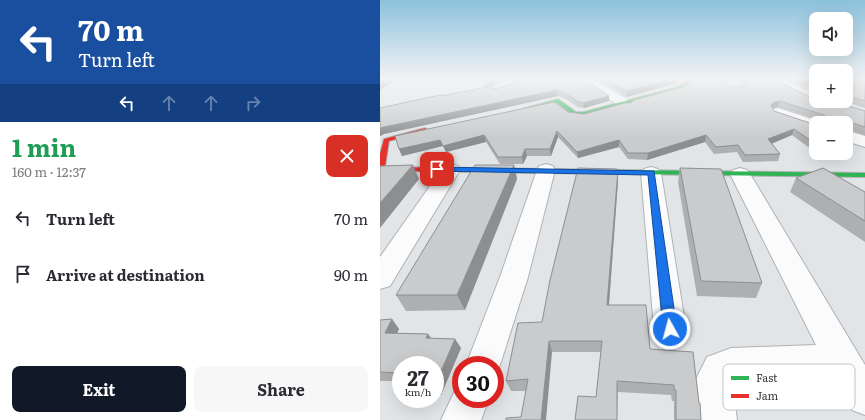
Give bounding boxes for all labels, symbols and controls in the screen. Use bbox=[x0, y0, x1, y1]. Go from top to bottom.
text: 70 m bbox=[78, 8, 144, 50]
map controls bbox=[809, 12, 853, 160]
button: sound bbox=[809, 12, 853, 56]
icon: left bbox=[12, 16, 64, 68]
text: Turn left bbox=[78, 46, 155, 73]
button: + bbox=[809, 64, 853, 108]
icon: left bbox=[116, 92, 138, 114]
icon: ahead bbox=[158, 92, 180, 114]
icon: ahead bbox=[200, 92, 222, 114]
icon: right bbox=[242, 92, 264, 114]
button: − bbox=[809, 116, 853, 160]
text: 1 min bbox=[12, 129, 76, 164]
button: close bbox=[326, 135, 368, 177]
pin bbox=[420, 152, 454, 186]
icon: arrive bbox=[426, 158, 448, 180]
text: 160 m · 12:37 bbox=[12, 162, 86, 181]
icon: left bbox=[12, 207, 34, 229]
text: Turn left bbox=[46, 207, 115, 230]
text: 70 m bbox=[334, 207, 368, 230]
icon: arrive bbox=[12, 263, 34, 285]
text: Arrive at destination bbox=[46, 263, 205, 286]
text: 90 m bbox=[334, 263, 368, 286]
position arrow bbox=[649, 308, 691, 350]
speed limit sign: 30 bbox=[452, 356, 504, 408]
text: 27 bbox=[407, 362, 429, 392]
legend bbox=[723, 364, 855, 410]
button: Exit bbox=[12, 366, 186, 412]
button: Share bbox=[194, 366, 368, 412]
text: Fast bbox=[756, 369, 778, 385]
text: km/h bbox=[405, 384, 431, 399]
text: Jam bbox=[756, 387, 779, 403]

